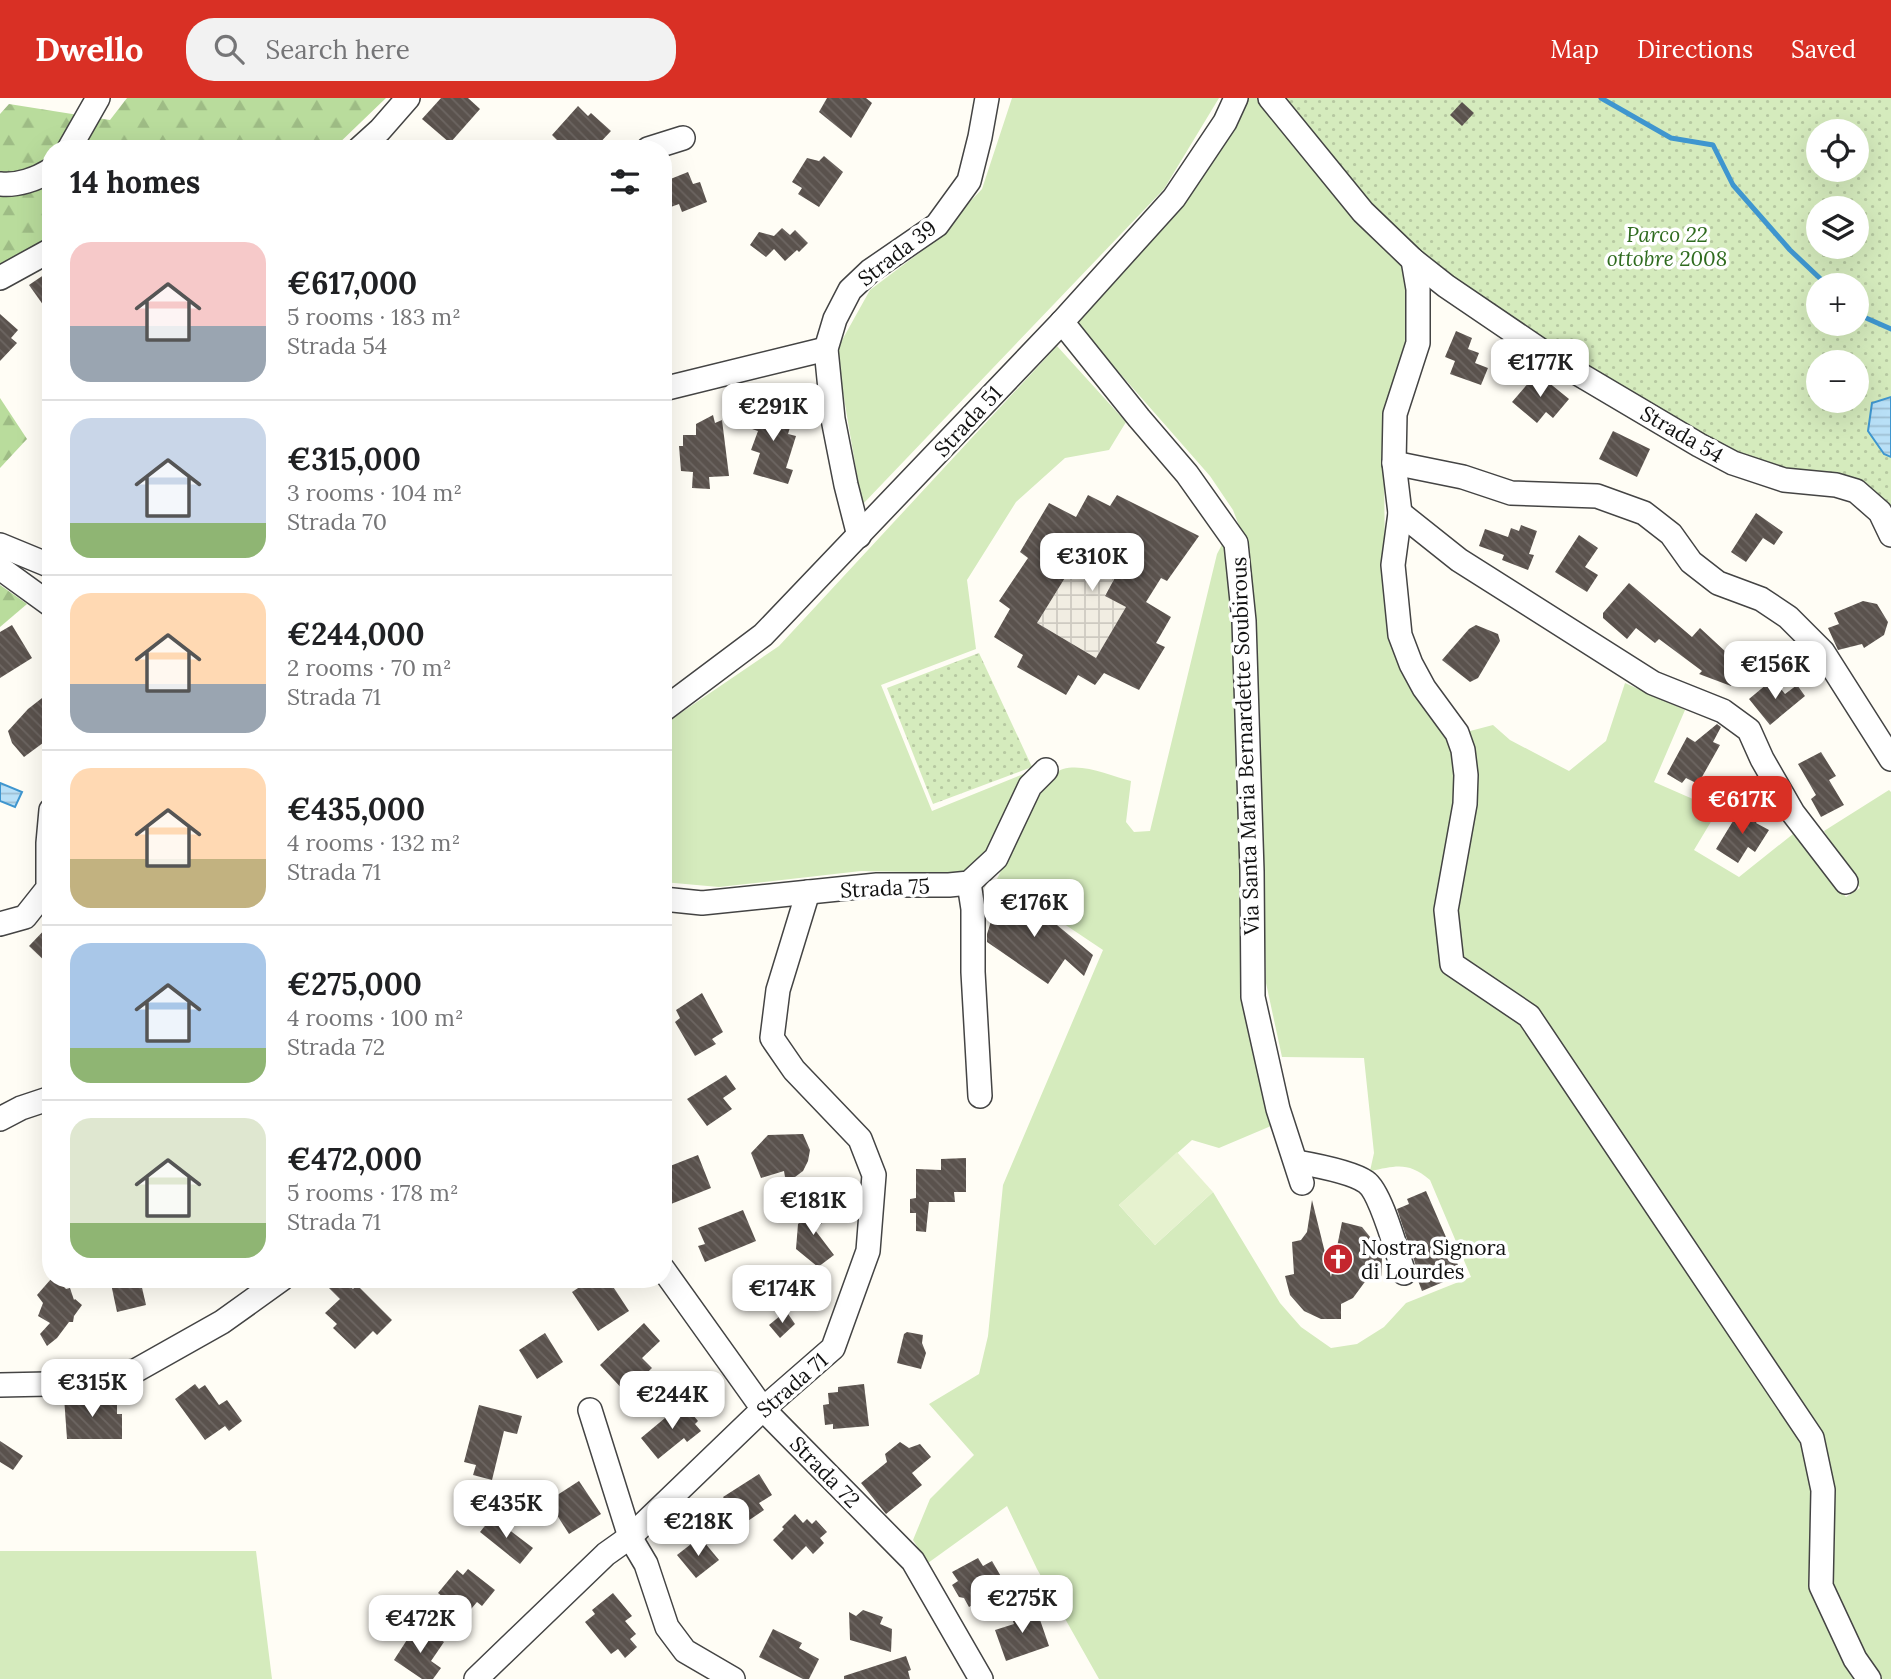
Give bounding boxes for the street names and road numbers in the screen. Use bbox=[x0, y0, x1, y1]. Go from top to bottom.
street label: Strada 39 bbox=[852, 214, 942, 292]
street label: Strada 51 bbox=[928, 380, 1008, 462]
street label: Strada 54 bbox=[1636, 399, 1728, 469]
street label: Via Santa Maria Bernardette Soubirous bbox=[1225, 556, 1265, 937]
street label: Strada 75 bbox=[839, 872, 931, 904]
street label: Strada 71 bbox=[751, 1347, 833, 1423]
street label: Strada 72 bbox=[784, 1430, 866, 1514]

